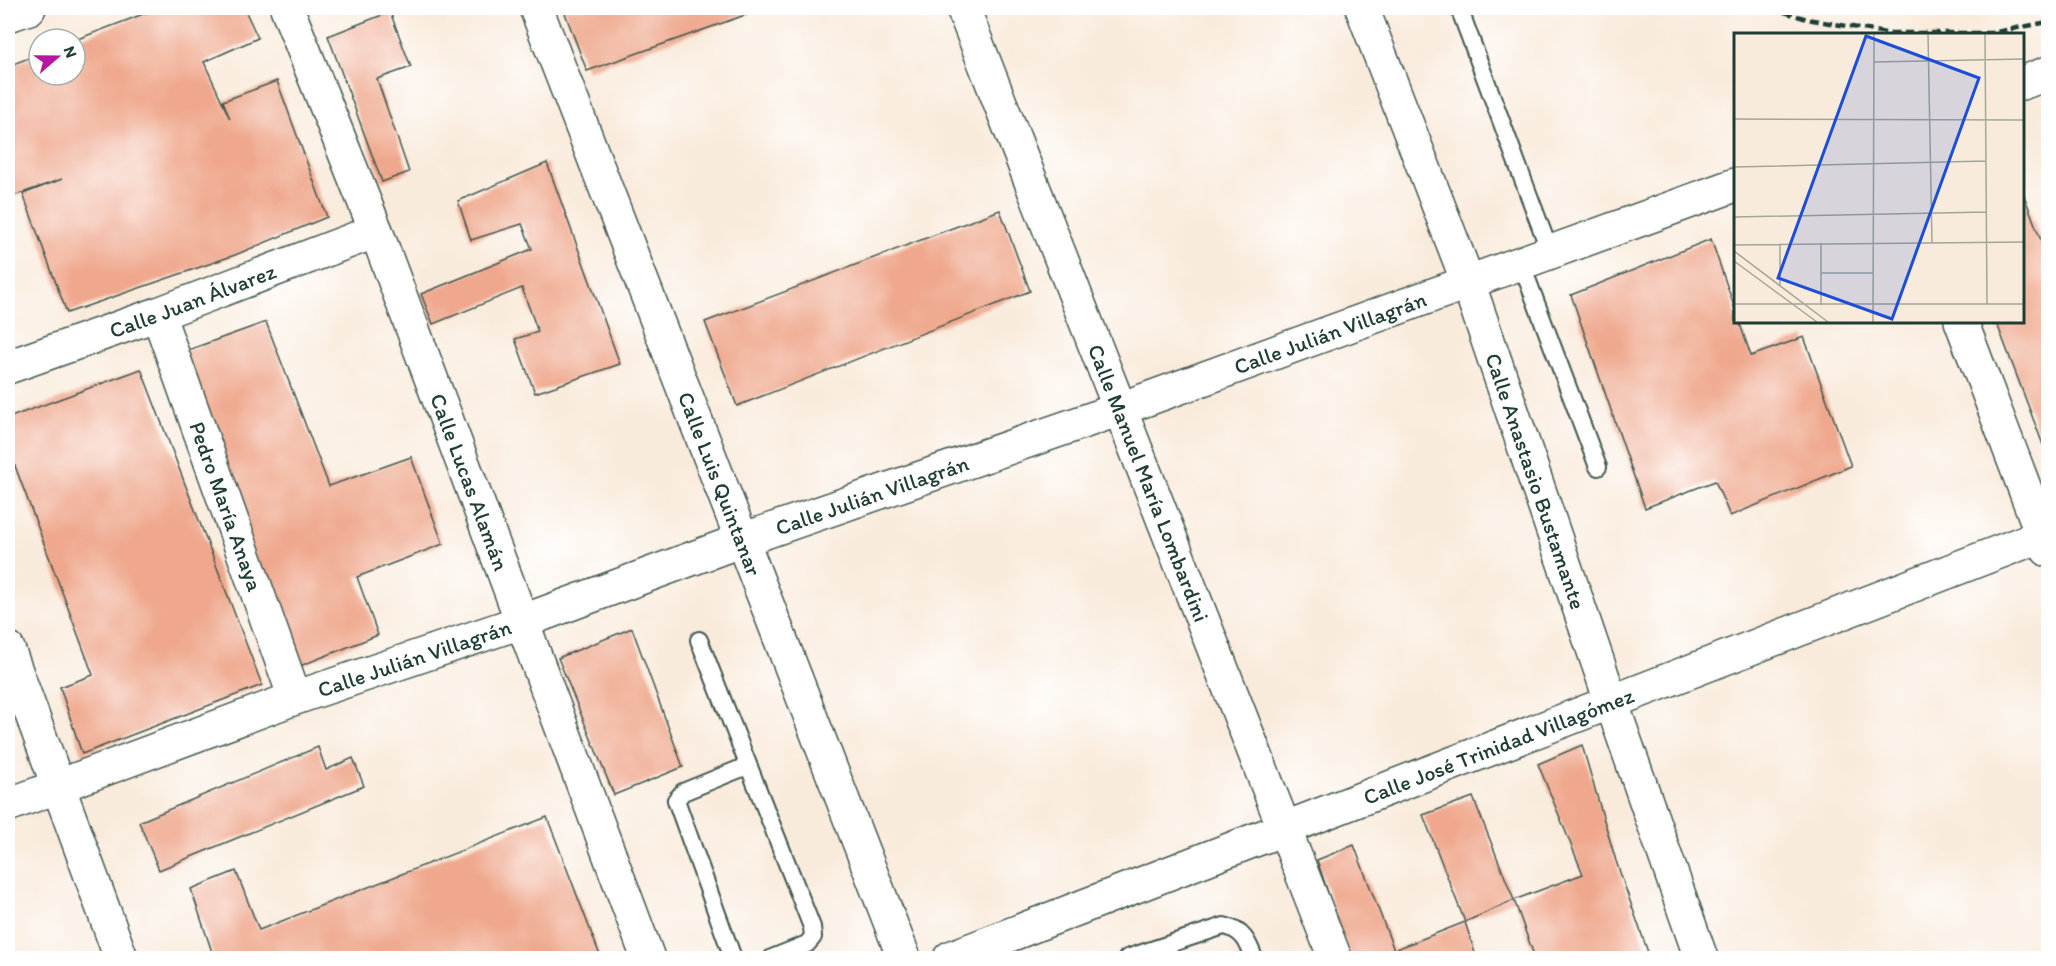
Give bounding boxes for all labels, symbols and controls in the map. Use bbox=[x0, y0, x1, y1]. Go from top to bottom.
north arrow bbox=[27, 27, 87, 87]
inset map bbox=[1734, 33, 2023, 322]
text: N bbox=[60, 44, 81, 60]
street label: Calle Juan Álvarez bbox=[106, 257, 280, 344]
street label: Calle Julián Villagrán bbox=[1230, 285, 1430, 380]
street label: Calle Manuel María Lombardini bbox=[1082, 340, 1215, 626]
street label: Calle Anastasio Bustamante bbox=[1479, 349, 1592, 613]
street label: Calle Luis Quintanar bbox=[672, 388, 768, 580]
street label: Calle Lucas Alamán bbox=[424, 390, 515, 575]
street label: Pedro María Anaya bbox=[183, 418, 269, 595]
street label: Calle Julián Villagrán bbox=[772, 449, 973, 541]
street label: Calle Julián Villagrán bbox=[314, 613, 515, 704]
street label: Calle José Trinidad Villagómez bbox=[1359, 682, 1638, 811]

